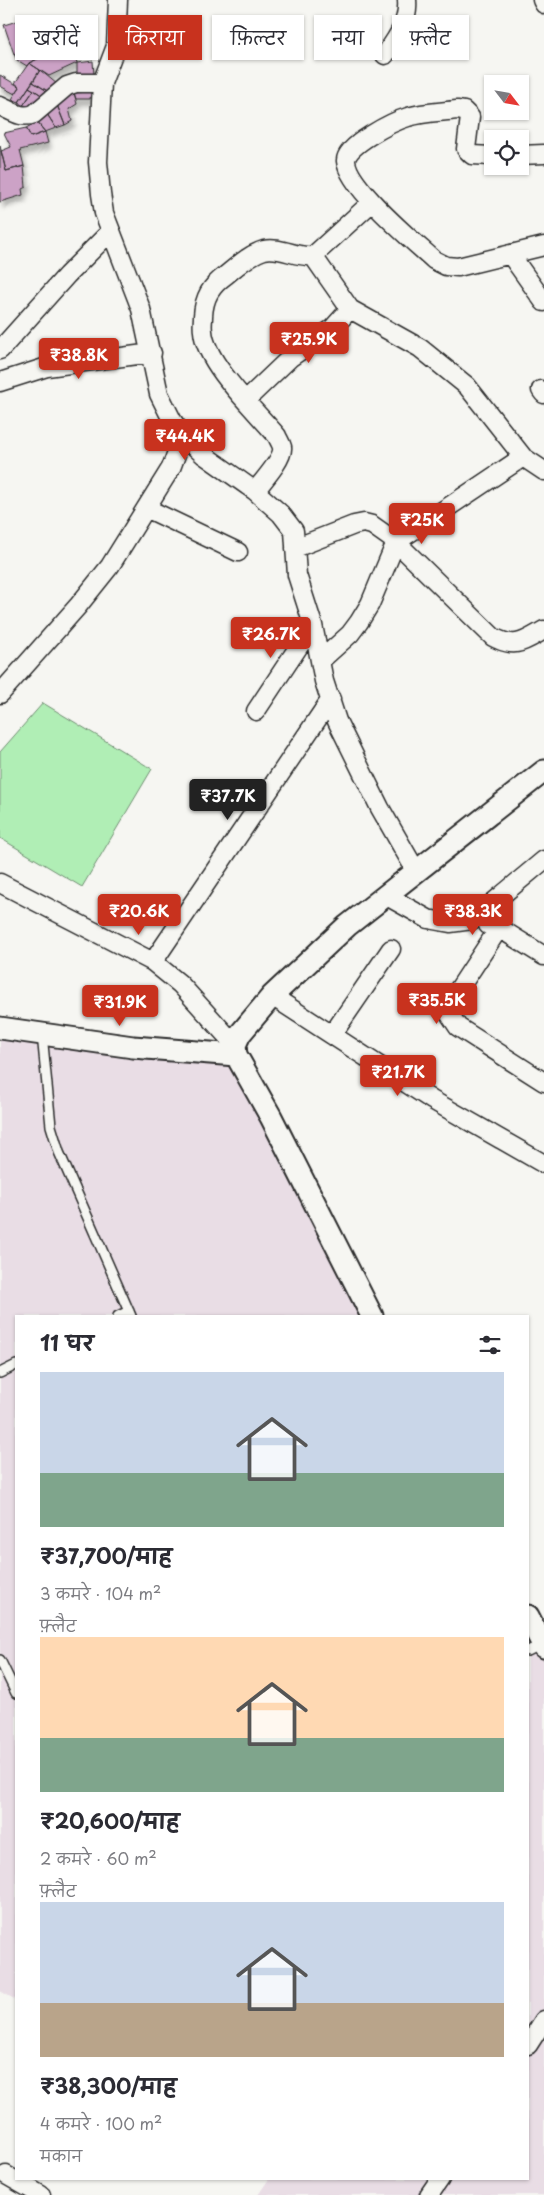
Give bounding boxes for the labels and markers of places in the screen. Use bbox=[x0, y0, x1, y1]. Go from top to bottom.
pin: ₹25.9K bbox=[268, 322, 350, 364]
pin: ₹38.8K bbox=[38, 338, 120, 380]
pin: ₹44.4K bbox=[144, 418, 226, 461]
pin: ₹25K bbox=[392, 502, 452, 545]
pin: ₹26.7K bbox=[230, 616, 312, 659]
pin: ₹37.7K bbox=[187, 778, 269, 821]
pin: ₹20.6K bbox=[98, 894, 180, 936]
pin: ₹38.3K bbox=[432, 894, 514, 936]
pin: ₹35.5K bbox=[396, 982, 478, 1025]
pin: ₹31.9K bbox=[79, 984, 161, 1027]
pin: ₹21.7K bbox=[357, 1054, 439, 1097]

